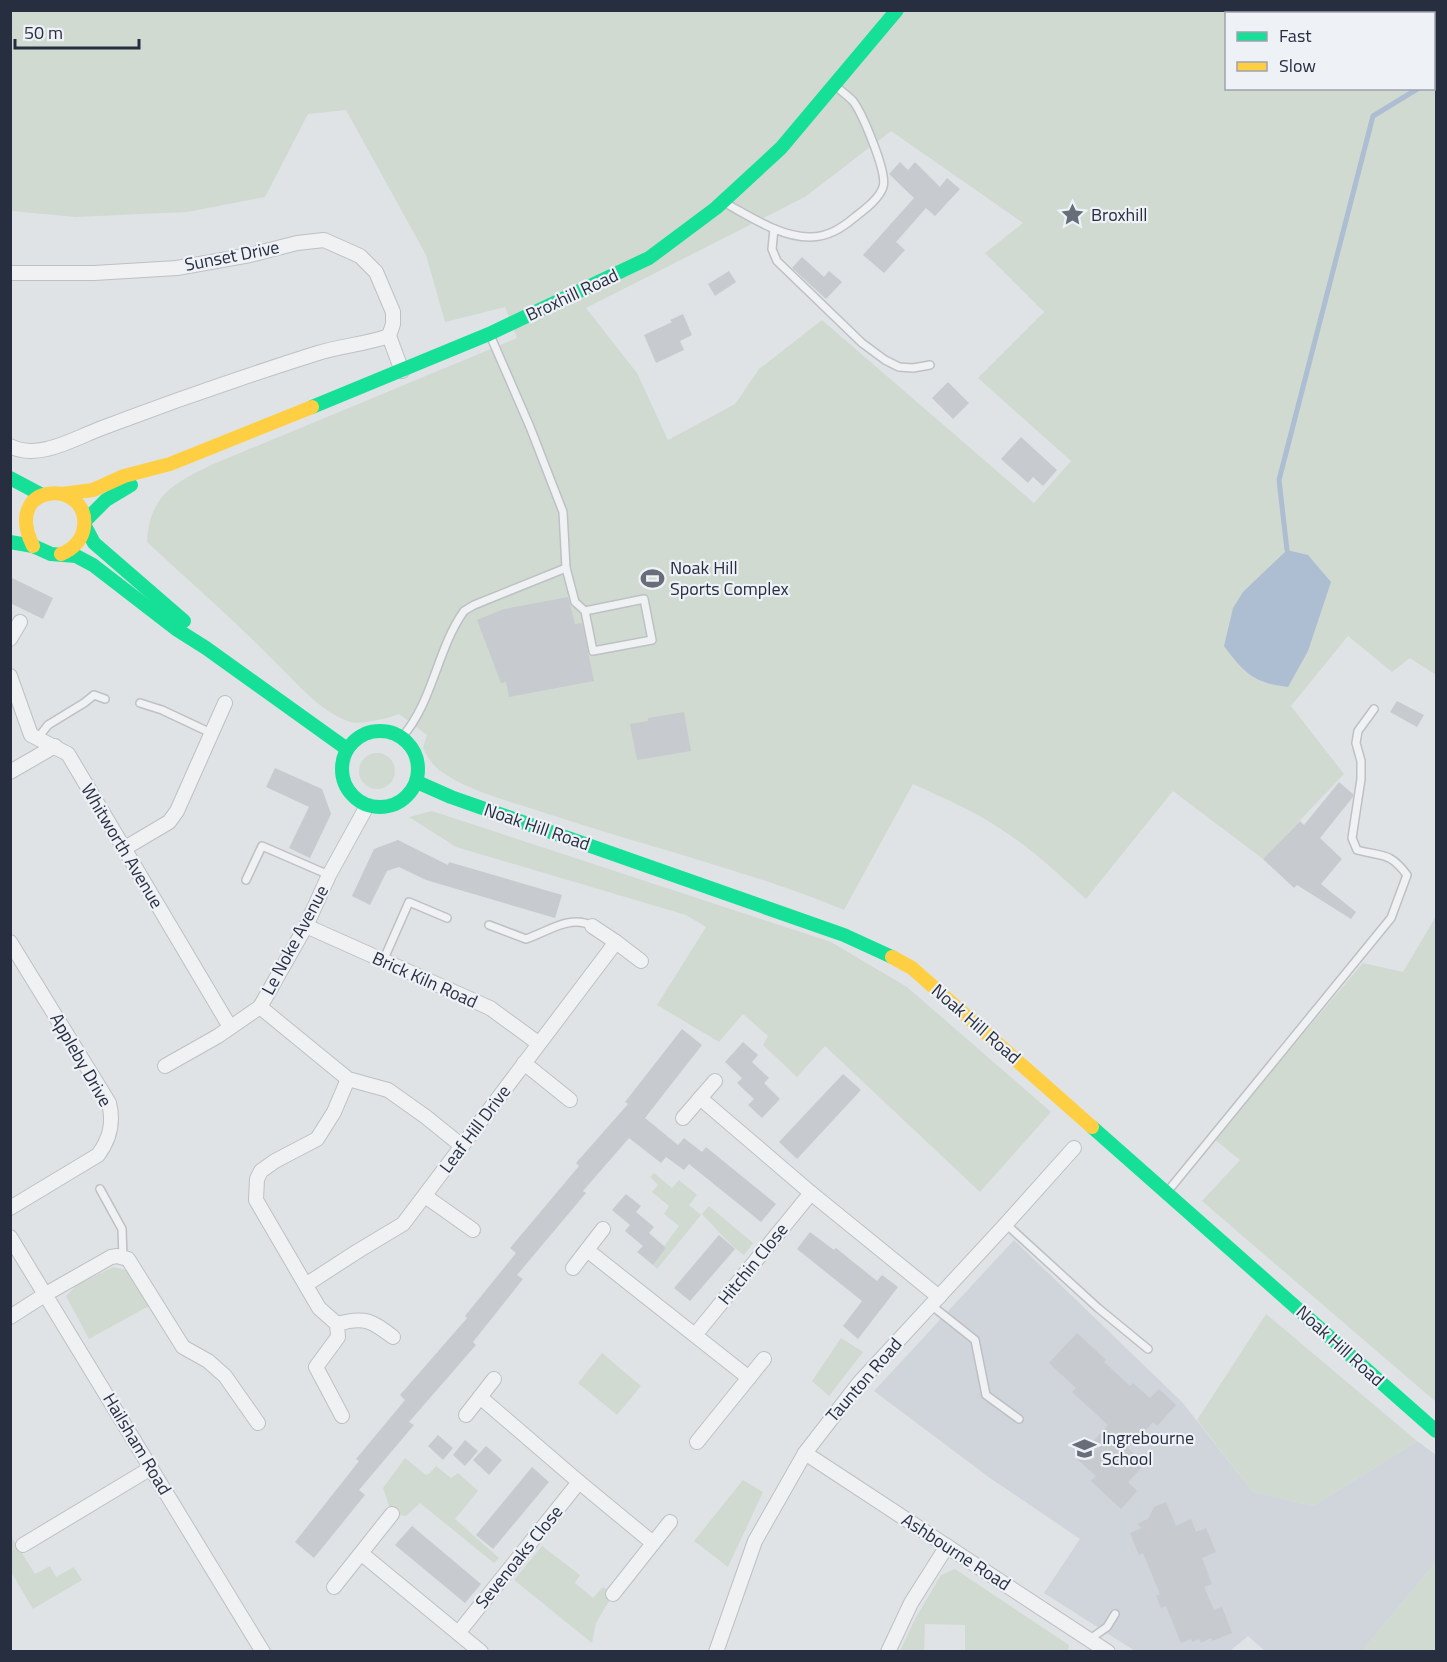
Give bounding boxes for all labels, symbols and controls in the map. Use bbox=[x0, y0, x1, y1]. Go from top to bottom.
scale bar bbox=[15, 12, 140, 50]
legend bbox=[1225, 12, 1435, 90]
text: 50 m bbox=[24, 19, 63, 46]
text: Fast bbox=[1279, 22, 1312, 49]
text: Slow bbox=[1279, 52, 1316, 79]
place label: Broxhill bbox=[1091, 201, 1147, 228]
place icon: Broxhill bbox=[1060, 202, 1086, 228]
street label: Sunset Drive bbox=[182, 233, 282, 278]
street label: Broxhill Road bbox=[521, 261, 623, 328]
place label: Noak Hill Sports Complex bbox=[670, 554, 789, 602]
sports icon: Noak Hill Sports Complex bbox=[639, 565, 665, 591]
street label: Whitworth Avenue bbox=[74, 778, 170, 913]
street label: Noak Hill Road bbox=[481, 796, 594, 857]
street label: Le Noke Avenue bbox=[254, 880, 335, 999]
street label: Brick Kiln Road bbox=[368, 944, 482, 1015]
street label: Noak Hill Road bbox=[926, 977, 1027, 1070]
street label: Appleby Drive bbox=[44, 1008, 119, 1112]
street label: Leaf Hill Drive bbox=[432, 1079, 517, 1178]
street label: Hitchin Close bbox=[711, 1217, 794, 1310]
street label: Noak Hill Road bbox=[1290, 1299, 1390, 1393]
street label: Taunton Road bbox=[819, 1331, 908, 1428]
street label: Hailsham Road bbox=[96, 1388, 178, 1500]
place label: Ingrebourne School bbox=[1102, 1424, 1194, 1472]
school or university icon: Ingrebourne School bbox=[1071, 1435, 1097, 1461]
street label: Sevenoaks Close bbox=[468, 1499, 569, 1614]
street label: Ashbourne Road bbox=[896, 1506, 1016, 1597]

